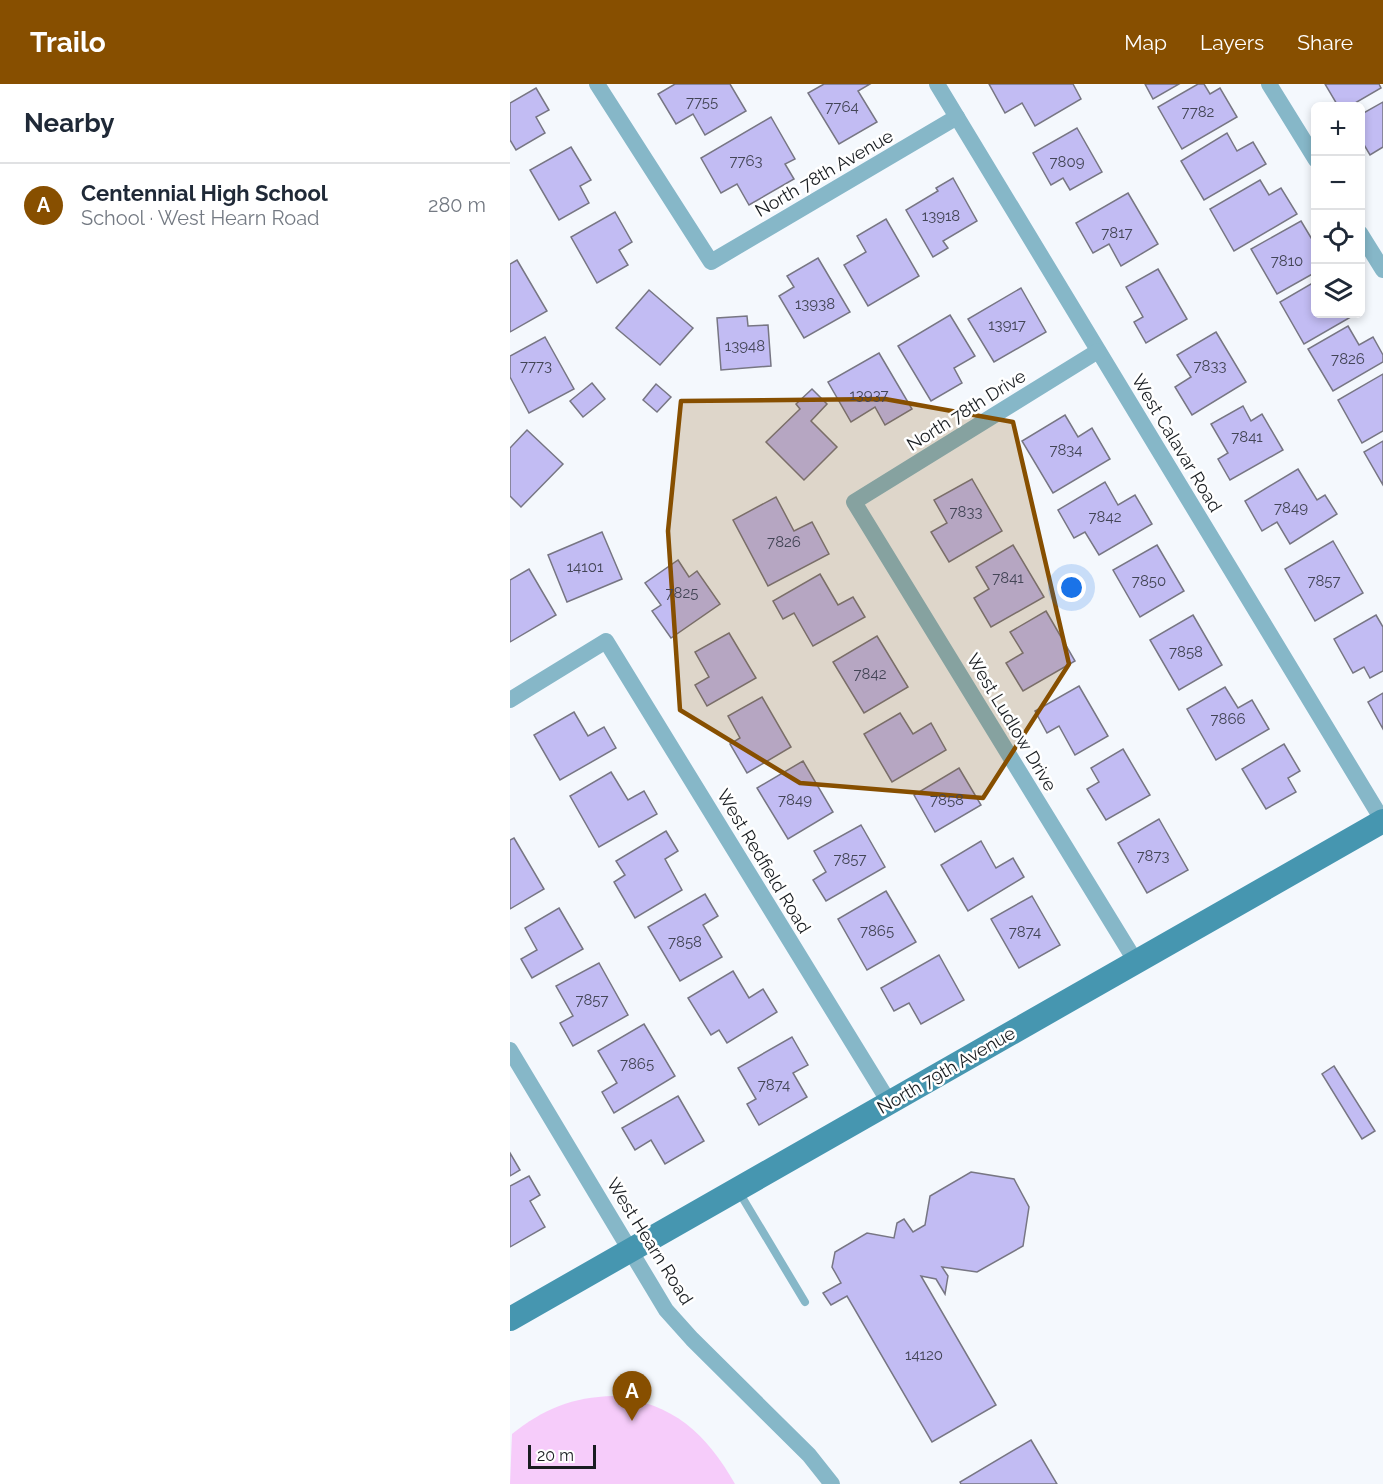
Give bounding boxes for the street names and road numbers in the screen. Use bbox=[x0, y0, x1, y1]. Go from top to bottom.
street label: North 78th Avenue bbox=[751, 125, 897, 221]
street label: North 78th Drive bbox=[903, 365, 1030, 455]
street label: West Calavar Road bbox=[1128, 370, 1226, 516]
street label: West Ludlow Drive bbox=[963, 649, 1062, 795]
street label: West Redfield Road bbox=[713, 785, 815, 937]
street label: North 79th Avenue bbox=[873, 1022, 1019, 1118]
street label: West Hearn Road bbox=[603, 1174, 697, 1308]

